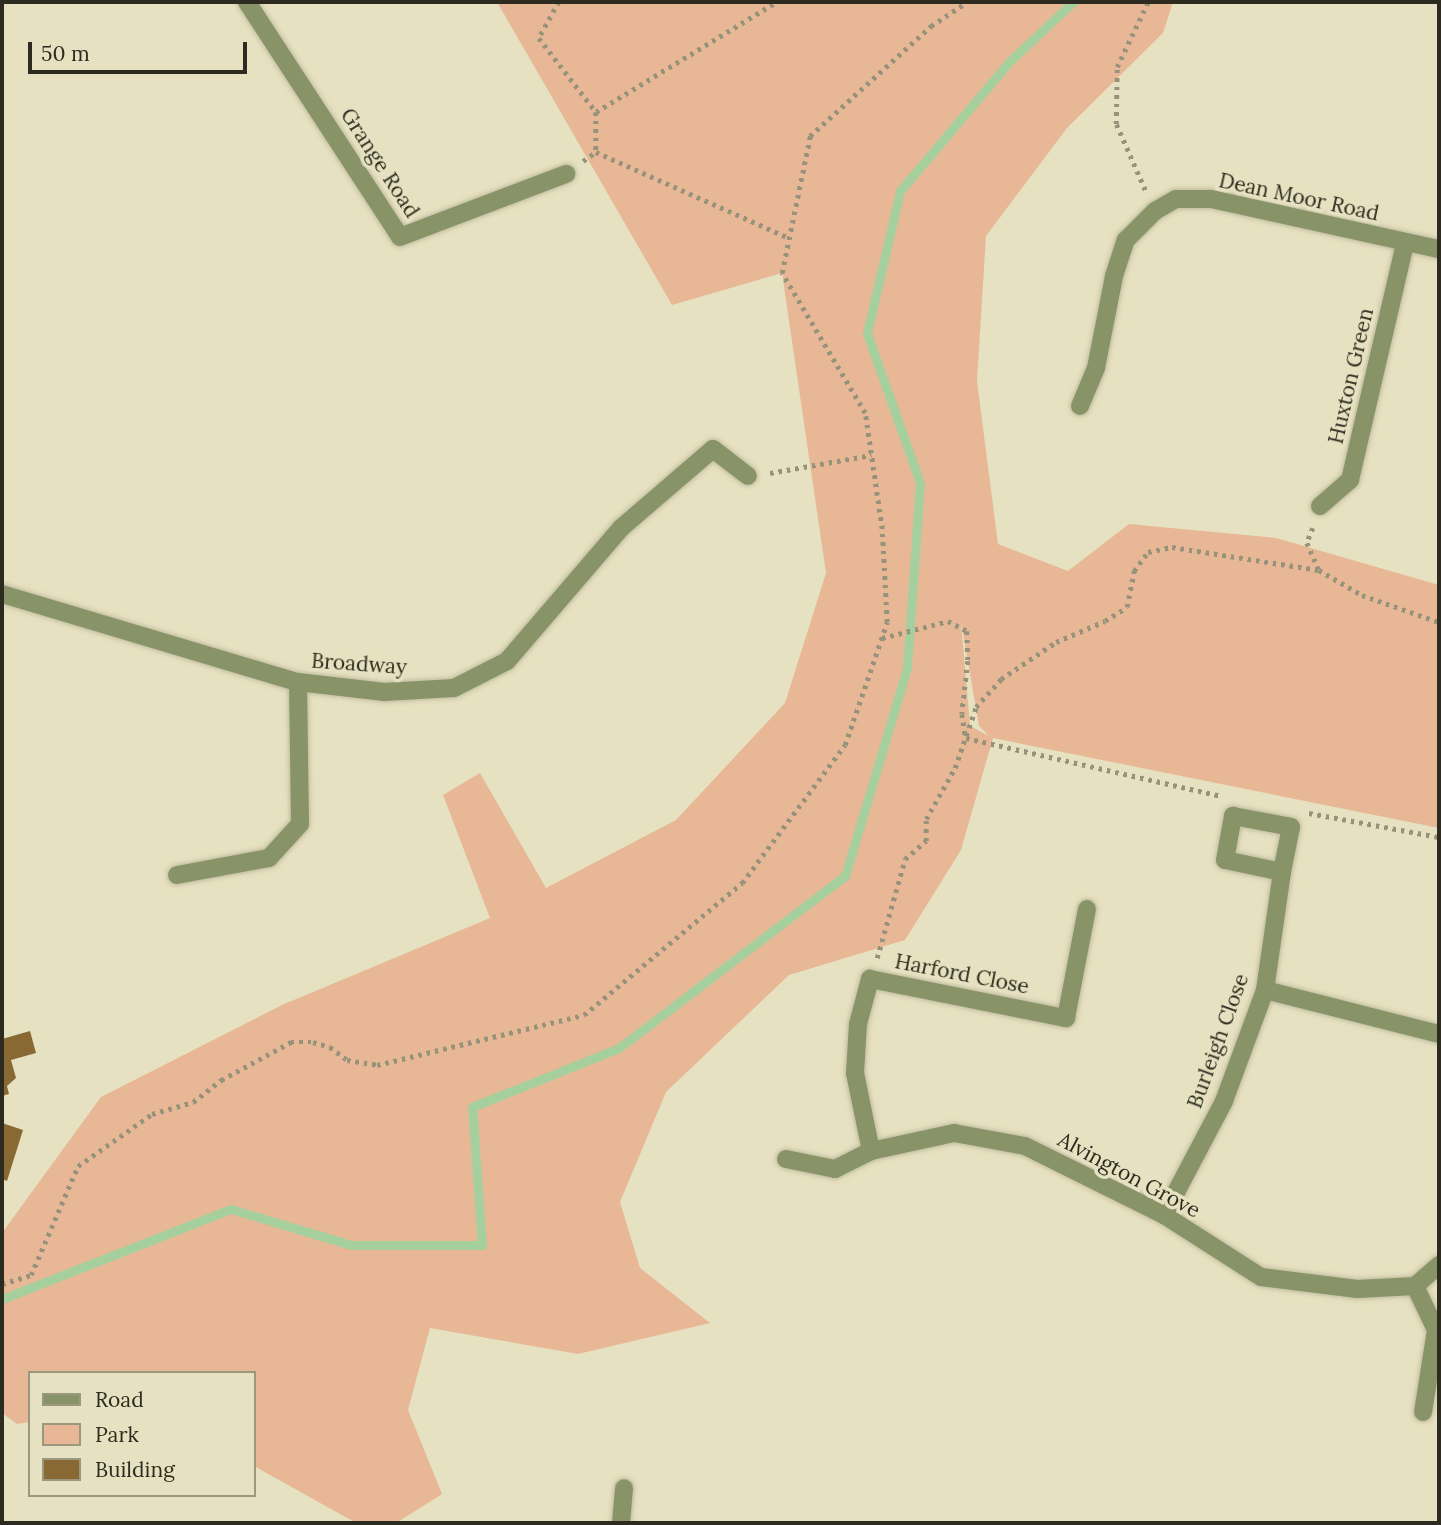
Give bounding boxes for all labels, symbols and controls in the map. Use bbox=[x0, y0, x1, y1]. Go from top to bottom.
scale bar bbox=[32, 28, 250, 72]
text: 50 m bbox=[41, 40, 90, 67]
street label: Grange Road bbox=[335, 103, 425, 223]
street label: Dean Moor Road bbox=[1217, 168, 1381, 226]
street label: Huxton Green bbox=[1323, 306, 1379, 446]
street label: Broadway bbox=[310, 648, 408, 680]
street label: Harford Close bbox=[893, 949, 1031, 999]
street label: Burleigh Close bbox=[1182, 970, 1254, 1112]
street label: Alvington Grove bbox=[1054, 1127, 1204, 1223]
legend bbox=[28, 1371, 256, 1497]
text: Road bbox=[95, 1386, 144, 1413]
text: Park bbox=[95, 1421, 139, 1448]
text: Building bbox=[95, 1456, 175, 1483]

